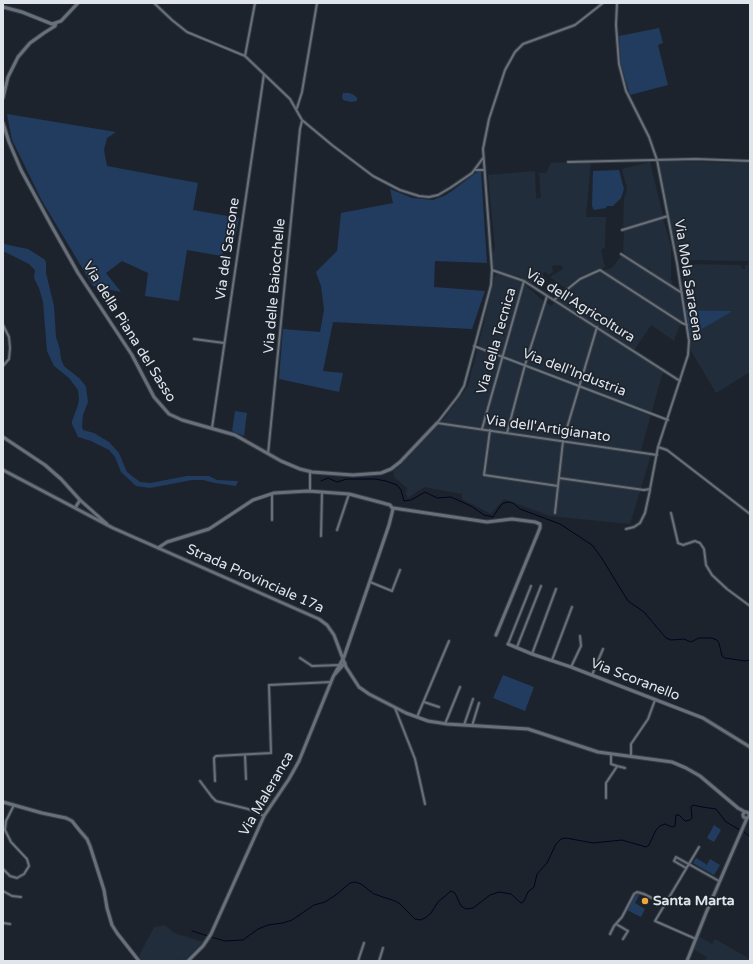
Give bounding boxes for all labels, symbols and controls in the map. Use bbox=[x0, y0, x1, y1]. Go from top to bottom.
street label: Via del Sassone bbox=[212, 197, 244, 301]
street label: Via delle Baiocchelle bbox=[261, 218, 289, 354]
street label: Via Mola Saracena bbox=[670, 218, 706, 342]
street label: Via della Piana del Sasso bbox=[79, 259, 179, 405]
street label: Via dell'Agricoltura bbox=[522, 266, 638, 346]
street label: Via della Tecnica bbox=[474, 286, 520, 396]
street label: Via dell'Industria bbox=[520, 345, 628, 401]
street label: Via dell'Artigianato bbox=[484, 412, 612, 446]
street label: Strada Provinciale 17a bbox=[184, 541, 326, 617]
street label: Via Scoranello bbox=[588, 655, 682, 705]
street label: Via Maleranca bbox=[236, 749, 298, 839]
place label: Santa Marta bbox=[653, 893, 735, 909]
marker: Santa Marta bbox=[640, 896, 650, 906]

